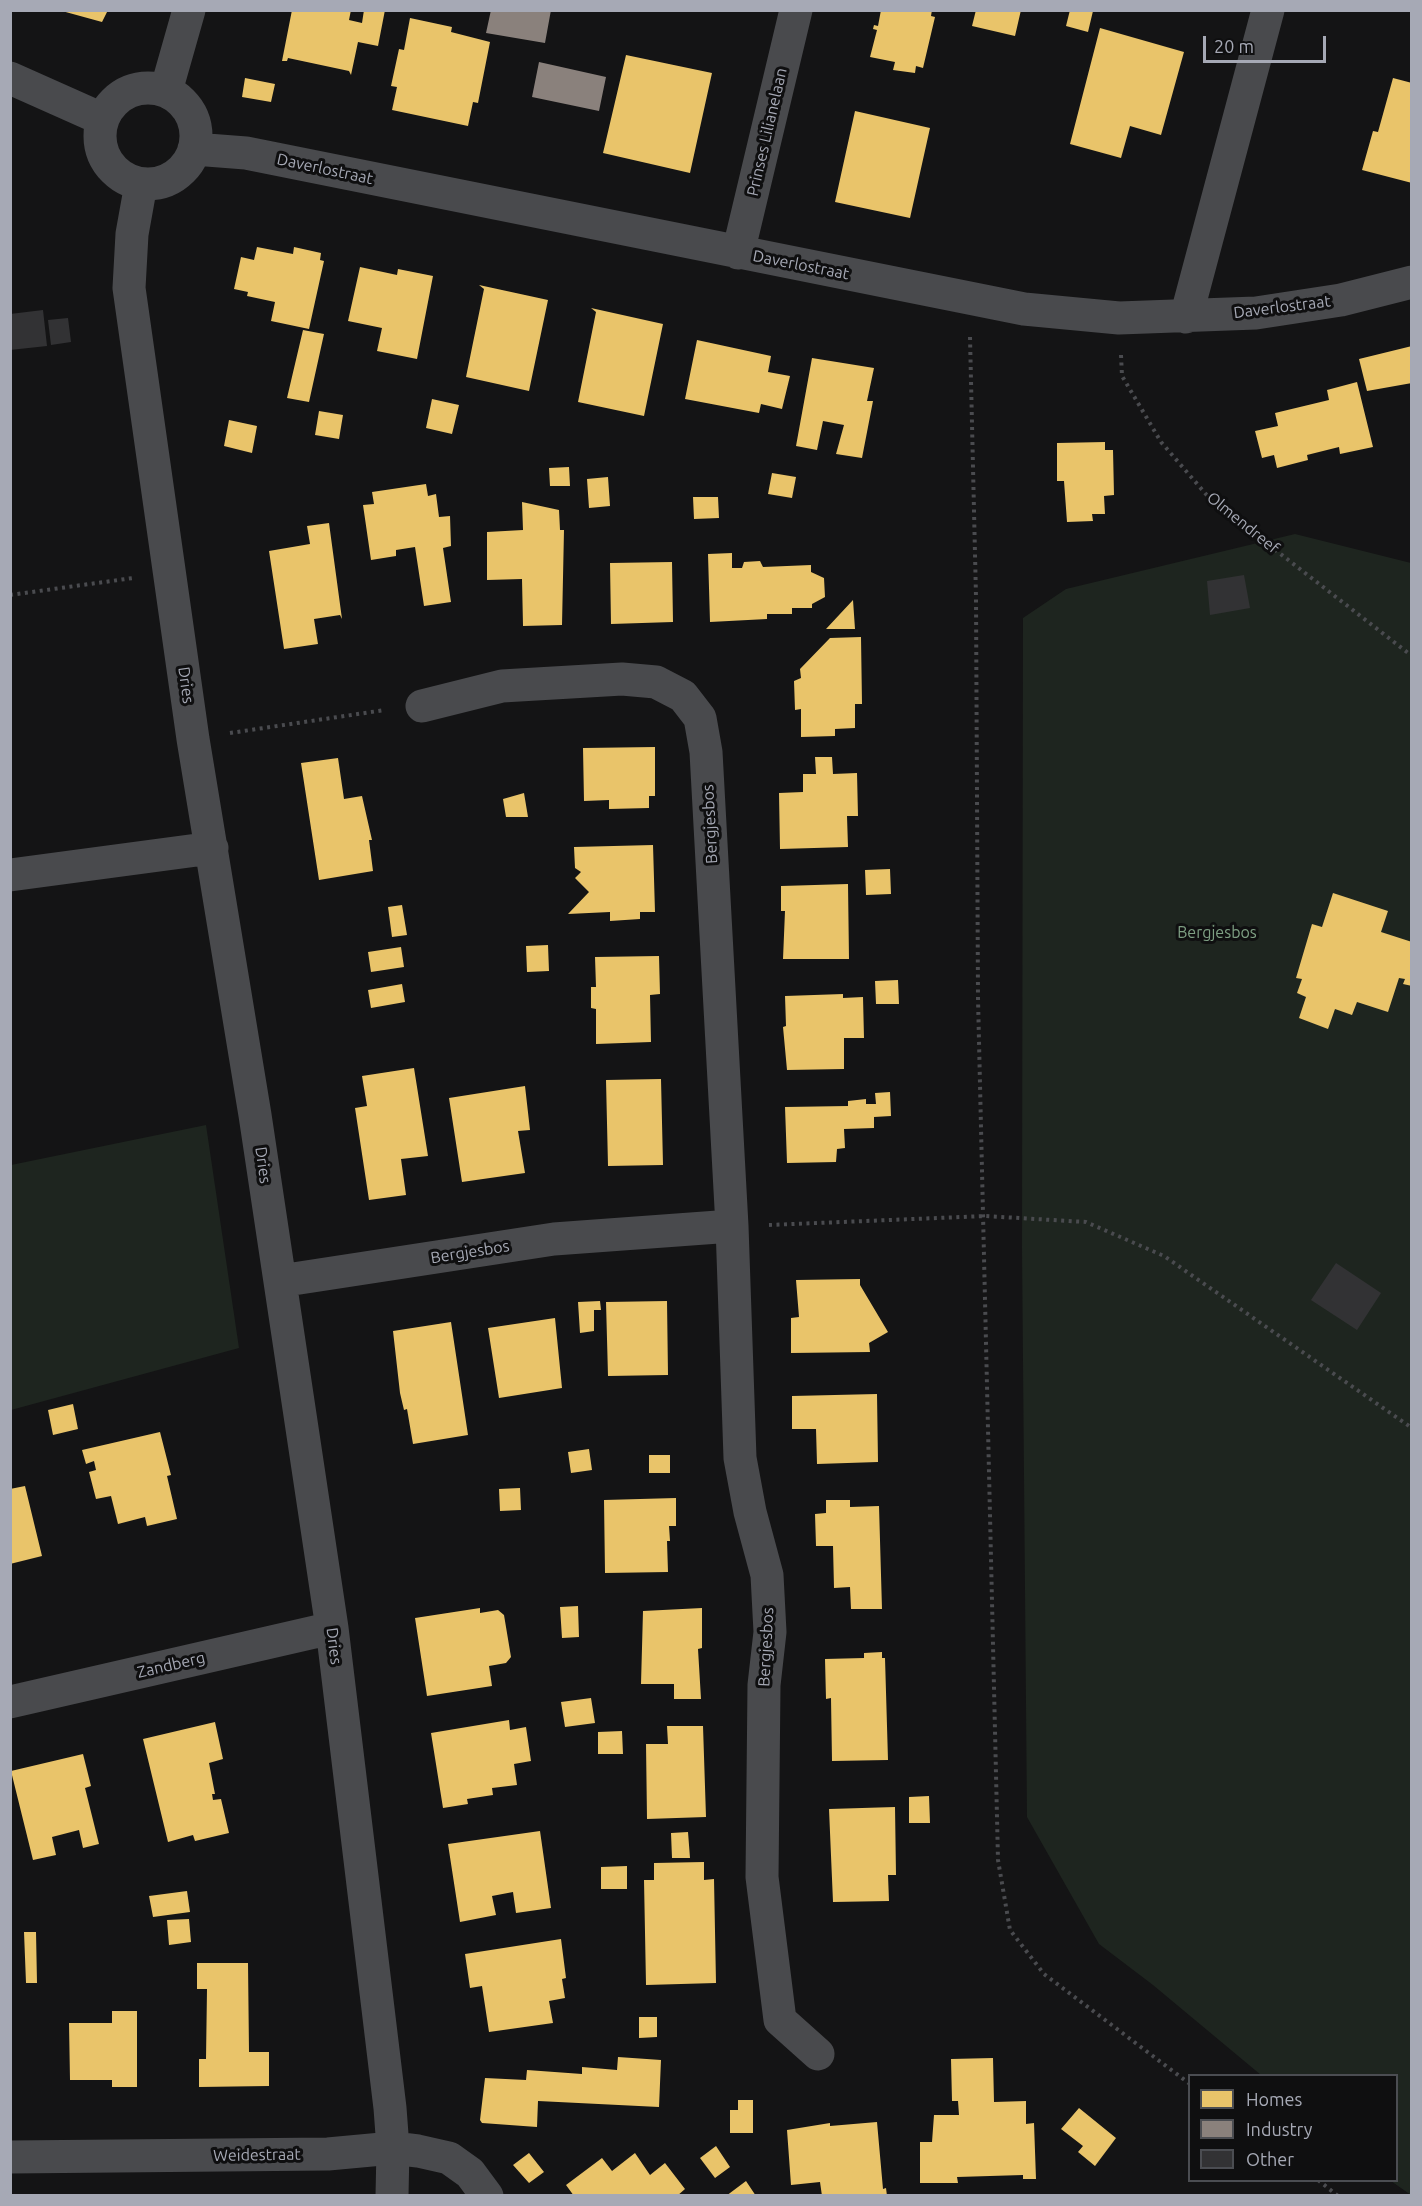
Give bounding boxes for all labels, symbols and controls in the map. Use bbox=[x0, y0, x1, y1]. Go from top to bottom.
scale bar bbox=[1206, 24, 1329, 62]
text: 20 m bbox=[1214, 36, 1254, 56]
street label: Prinses Lilianelaan bbox=[743, 66, 791, 198]
street label: Daverlostraat bbox=[275, 149, 375, 189]
street label: Daverlostraat bbox=[751, 246, 851, 284]
street label: Daverlostraat bbox=[1232, 292, 1332, 322]
street label: Olmendreef bbox=[1203, 488, 1283, 558]
street label: Dries bbox=[174, 665, 198, 705]
street label: Bergjesbos bbox=[698, 784, 722, 864]
park label: Bergjesbos bbox=[1177, 923, 1257, 943]
street label: Dries bbox=[251, 1145, 275, 1185]
street label: Bergjesbos bbox=[429, 1236, 511, 1268]
street label: Bergjesbos bbox=[754, 1607, 778, 1687]
street label: Dries bbox=[322, 1626, 346, 1666]
street label: Zandberg bbox=[135, 1648, 207, 1682]
legend bbox=[1188, 2074, 1398, 2182]
text: Homes bbox=[1246, 2089, 1302, 2109]
text: Industry bbox=[1246, 2119, 1312, 2139]
street label: Weidestraat bbox=[213, 2145, 301, 2165]
text: Other bbox=[1246, 2149, 1294, 2169]

